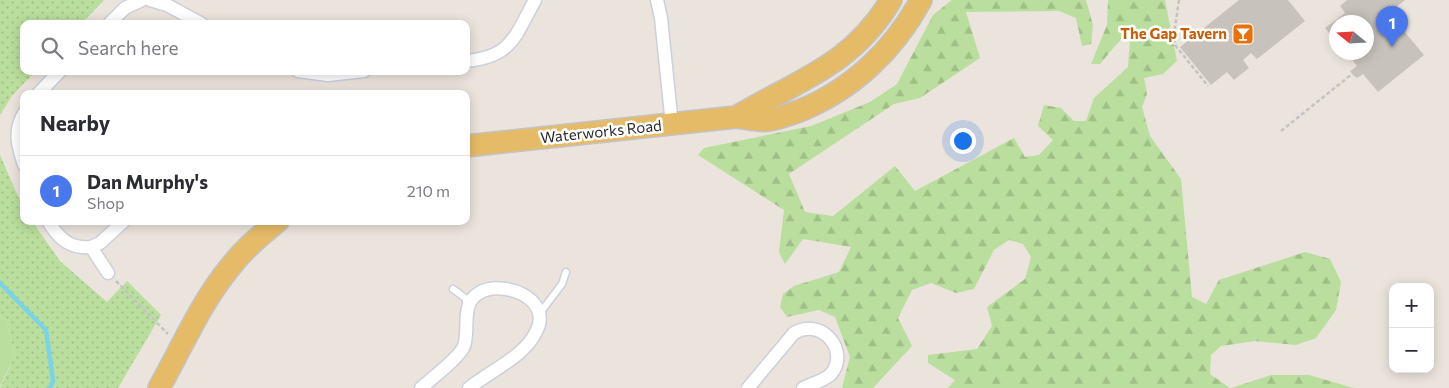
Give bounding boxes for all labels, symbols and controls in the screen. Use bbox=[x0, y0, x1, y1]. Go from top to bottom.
pin: 1 bbox=[1376, 6, 1408, 47]
north arrow bbox=[1329, 15, 1374, 60]
search box bbox=[20, 20, 470, 75]
bar icon: The Gap Tavern bbox=[1231, 22, 1255, 46]
place label: The Gap Tavern bbox=[1120, 24, 1227, 42]
icon: search bbox=[38, 34, 66, 62]
text: Search here bbox=[78, 36, 178, 59]
text: Nearby bbox=[40, 110, 110, 135]
street label: Waterworks Road bbox=[539, 116, 662, 146]
your location bbox=[950, 128, 976, 154]
text: Dan Murphy's bbox=[87, 170, 208, 193]
text: 1 bbox=[52, 181, 60, 200]
text: 210 m bbox=[407, 181, 450, 200]
text: Shop bbox=[87, 193, 125, 212]
map controls bbox=[1389, 283, 1434, 373]
button: + bbox=[1389, 283, 1434, 328]
button: − bbox=[1389, 328, 1434, 373]

